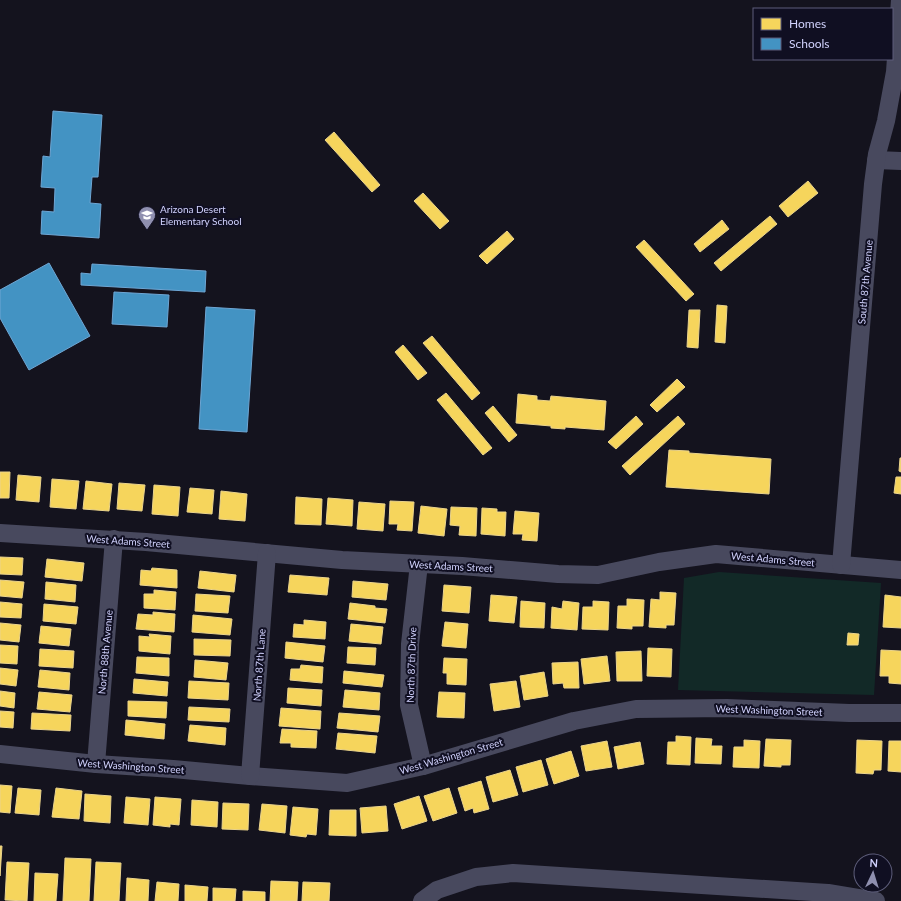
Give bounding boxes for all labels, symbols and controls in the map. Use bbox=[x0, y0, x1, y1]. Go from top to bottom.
legend bbox=[753, 8, 893, 60]
text: Homes bbox=[789, 16, 826, 31]
text: Schools bbox=[789, 36, 830, 51]
place label: Arizona Desert Elementary School bbox=[160, 203, 242, 227]
school or university icon: Arizona Desert Elementary School bbox=[137, 205, 157, 230]
street label: South 87th Avenue bbox=[855, 239, 875, 325]
street label: West Adams Street bbox=[86, 532, 171, 550]
street label: West Adams Street bbox=[731, 549, 816, 569]
street label: West Adams Street bbox=[409, 558, 494, 574]
street label: North 88th Avenue bbox=[95, 609, 115, 695]
street label: North 87th Drive bbox=[404, 627, 418, 703]
street label: North 87th Lane bbox=[250, 628, 268, 702]
street label: West Washington Street bbox=[715, 702, 823, 718]
street label: West Washington Street bbox=[398, 735, 504, 777]
street label: West Washington Street bbox=[77, 756, 185, 776]
north arrow bbox=[853, 853, 893, 893]
text: N bbox=[869, 856, 878, 869]

